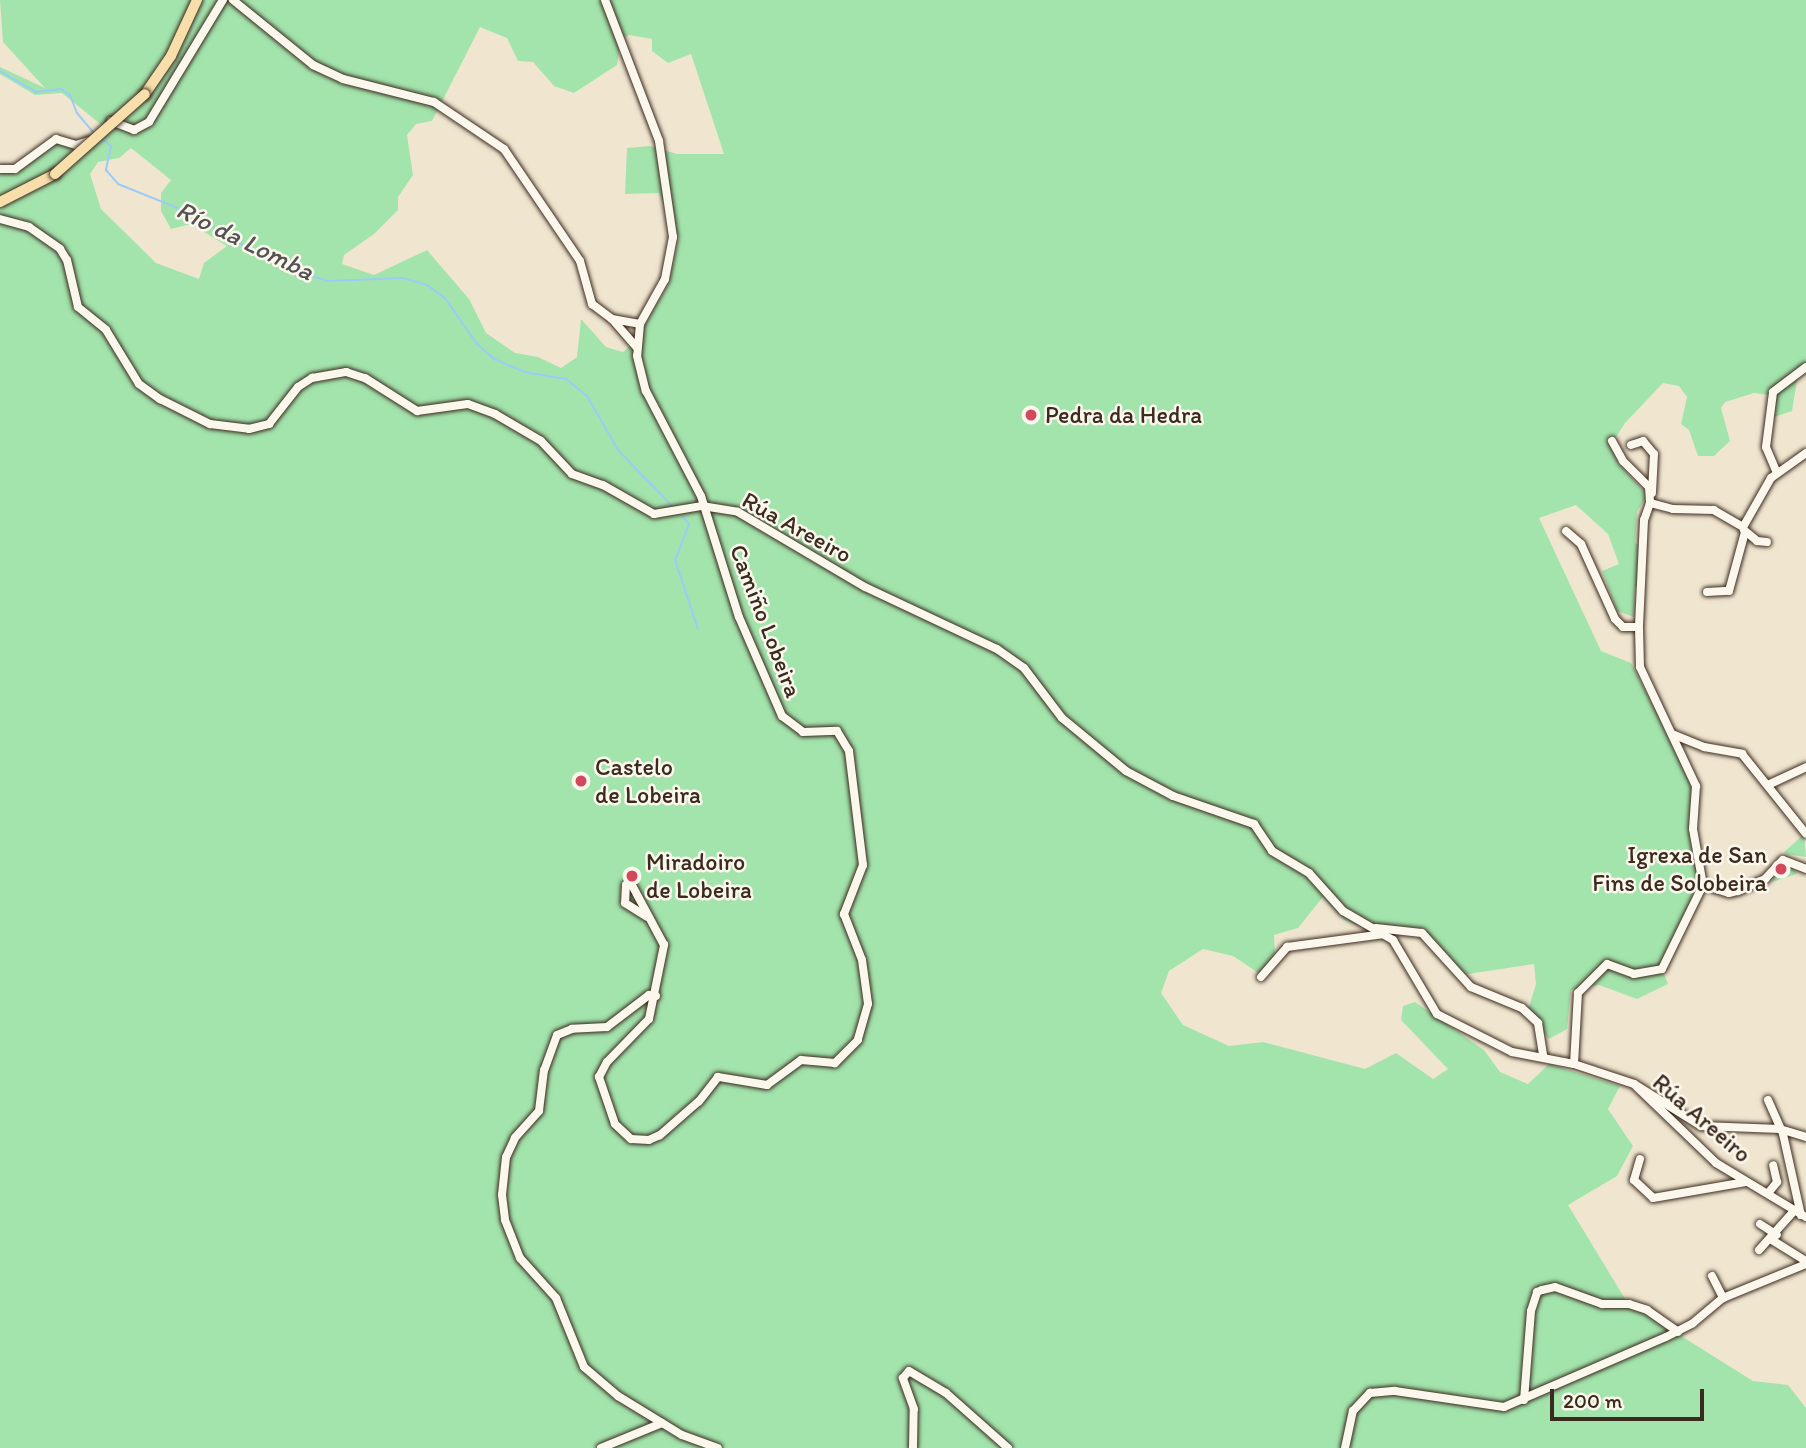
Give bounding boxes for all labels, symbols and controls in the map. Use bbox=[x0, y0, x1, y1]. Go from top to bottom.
water label: Río da Lomba bbox=[171, 194, 319, 288]
place label: Pedra da Hedra bbox=[1045, 401, 1202, 429]
marker: Pedra da Hedra bbox=[1023, 407, 1039, 423]
street label: Rúa Areeiro bbox=[737, 485, 857, 569]
street label: Camiño Lobeira bbox=[724, 541, 808, 701]
place label: Castelo de Lobeira bbox=[595, 753, 701, 809]
marker: Castelo de Lobeira bbox=[573, 773, 589, 789]
place label: Igrexa de San Fins de Solobeira bbox=[1593, 841, 1767, 897]
place label: Miradoiro de Lobeira bbox=[646, 848, 752, 904]
marker: Igrexa de San Fins de Solobeira bbox=[1773, 861, 1789, 877]
marker: Miradoiro de Lobeira bbox=[624, 868, 640, 884]
street label: Rúa Areeiro bbox=[1647, 1067, 1757, 1169]
scale bar bbox=[1554, 1374, 1708, 1418]
text: 200 m bbox=[1563, 1388, 1622, 1413]

